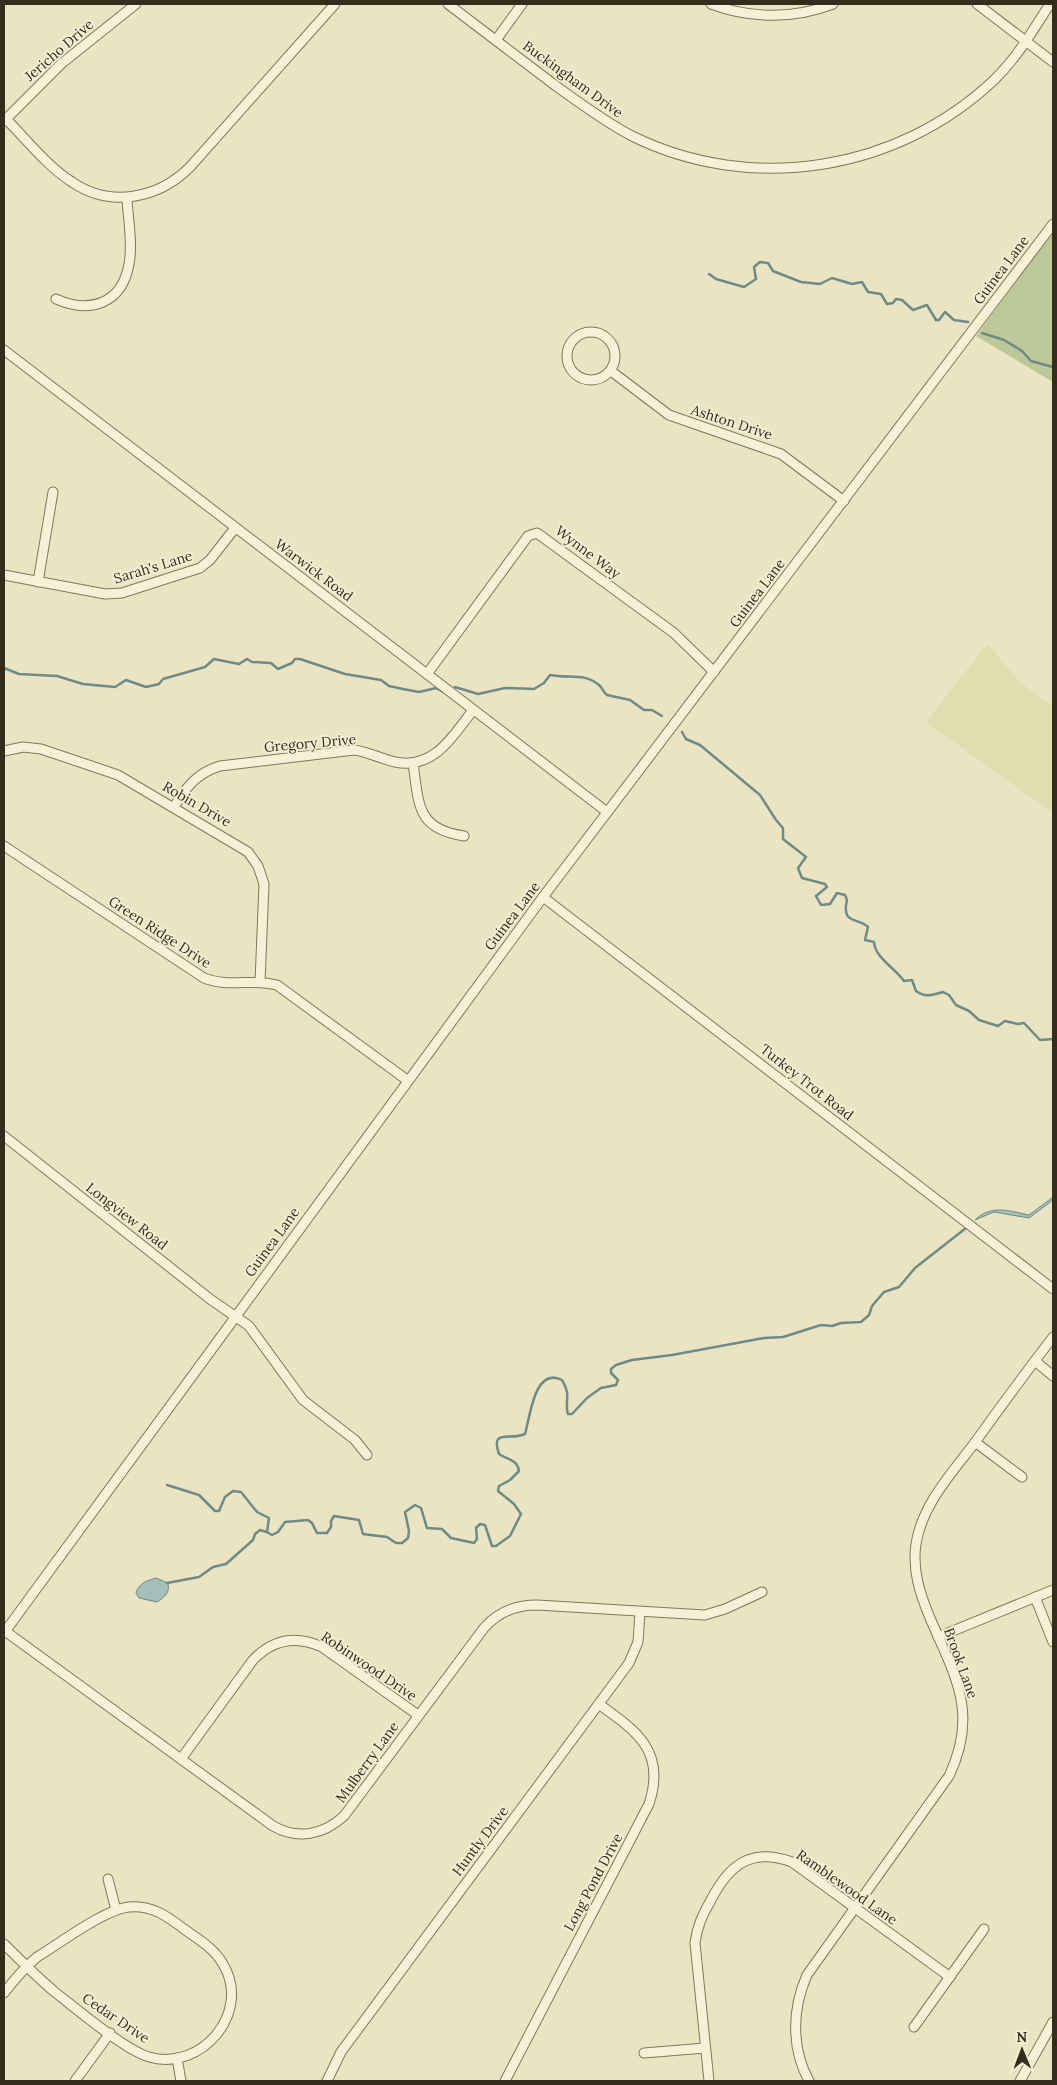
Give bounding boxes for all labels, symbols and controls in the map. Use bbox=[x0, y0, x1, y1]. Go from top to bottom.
street label: Jericho Drive bbox=[20, 15, 97, 85]
street label: Buckingham Drive bbox=[519, 37, 627, 122]
street label: Guinea Lane bbox=[969, 232, 1033, 308]
street label: Ashton Drive bbox=[688, 400, 775, 444]
street label: Wynne Way bbox=[552, 522, 625, 583]
street label: Warwick Road bbox=[271, 535, 357, 605]
street label: Sarah's Lane bbox=[111, 546, 195, 587]
street label: Guinea Lane bbox=[725, 555, 789, 631]
street label: Gregory Drive bbox=[263, 730, 357, 756]
street label: Robin Drive bbox=[160, 777, 235, 831]
street label: Guinea Lane bbox=[480, 878, 544, 954]
street label: Green Ridge Drive bbox=[105, 892, 215, 972]
street label: Turkey Trot Road bbox=[757, 1040, 857, 1124]
street label: Longview Road bbox=[83, 1179, 171, 1253]
street label: Guinea Lane bbox=[241, 1203, 304, 1280]
street label: Brook Lane bbox=[940, 1625, 982, 1701]
street label: Robinwood Drive bbox=[318, 1627, 421, 1705]
street label: Mulberry Lane bbox=[332, 1718, 403, 1806]
street label: Huntly Drive bbox=[448, 1802, 512, 1879]
street label: Long Pond Drive bbox=[560, 1830, 627, 1934]
street label: Ramblewood Lane bbox=[793, 1845, 901, 1929]
street label: Cedar Drive bbox=[79, 1989, 154, 2047]
north arrow bbox=[997, 2025, 1047, 2075]
text: N bbox=[1016, 2028, 1028, 2046]

